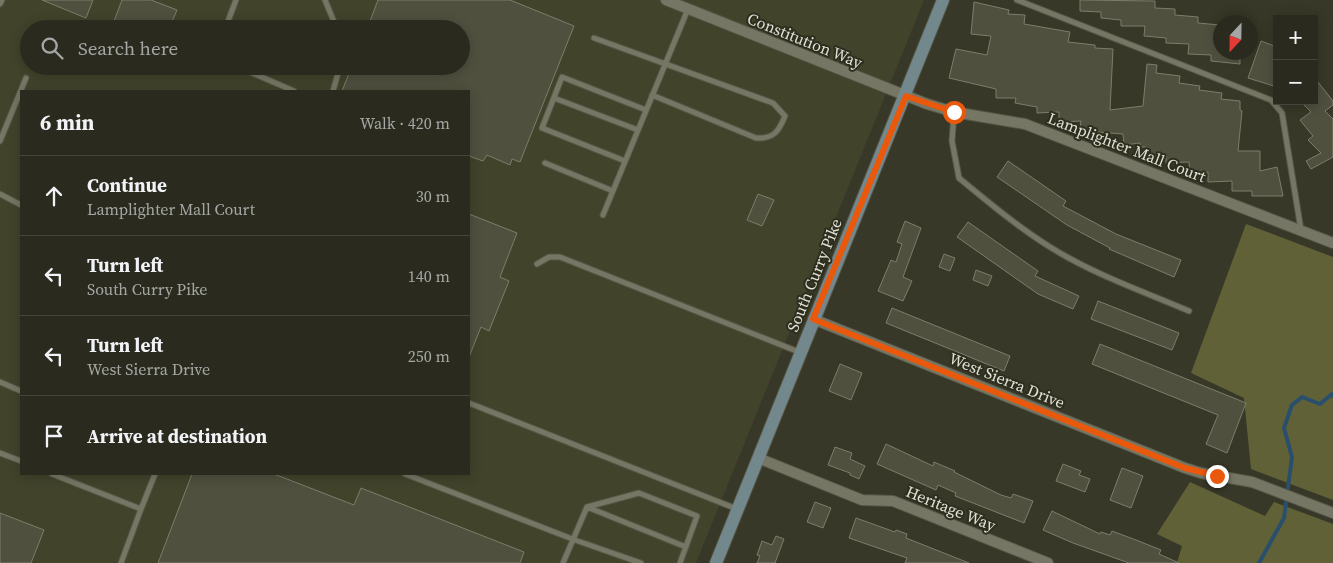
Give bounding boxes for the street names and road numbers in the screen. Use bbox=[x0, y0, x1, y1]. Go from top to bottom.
street label: Constitution Way bbox=[744, 7, 866, 73]
street label: Lamplighter Mall Court bbox=[1045, 107, 1210, 188]
street label: South Curry Pike bbox=[781, 215, 847, 335]
street label: West Sierra Drive bbox=[946, 347, 1068, 413]
street label: Heritage Way bbox=[903, 480, 1000, 536]

